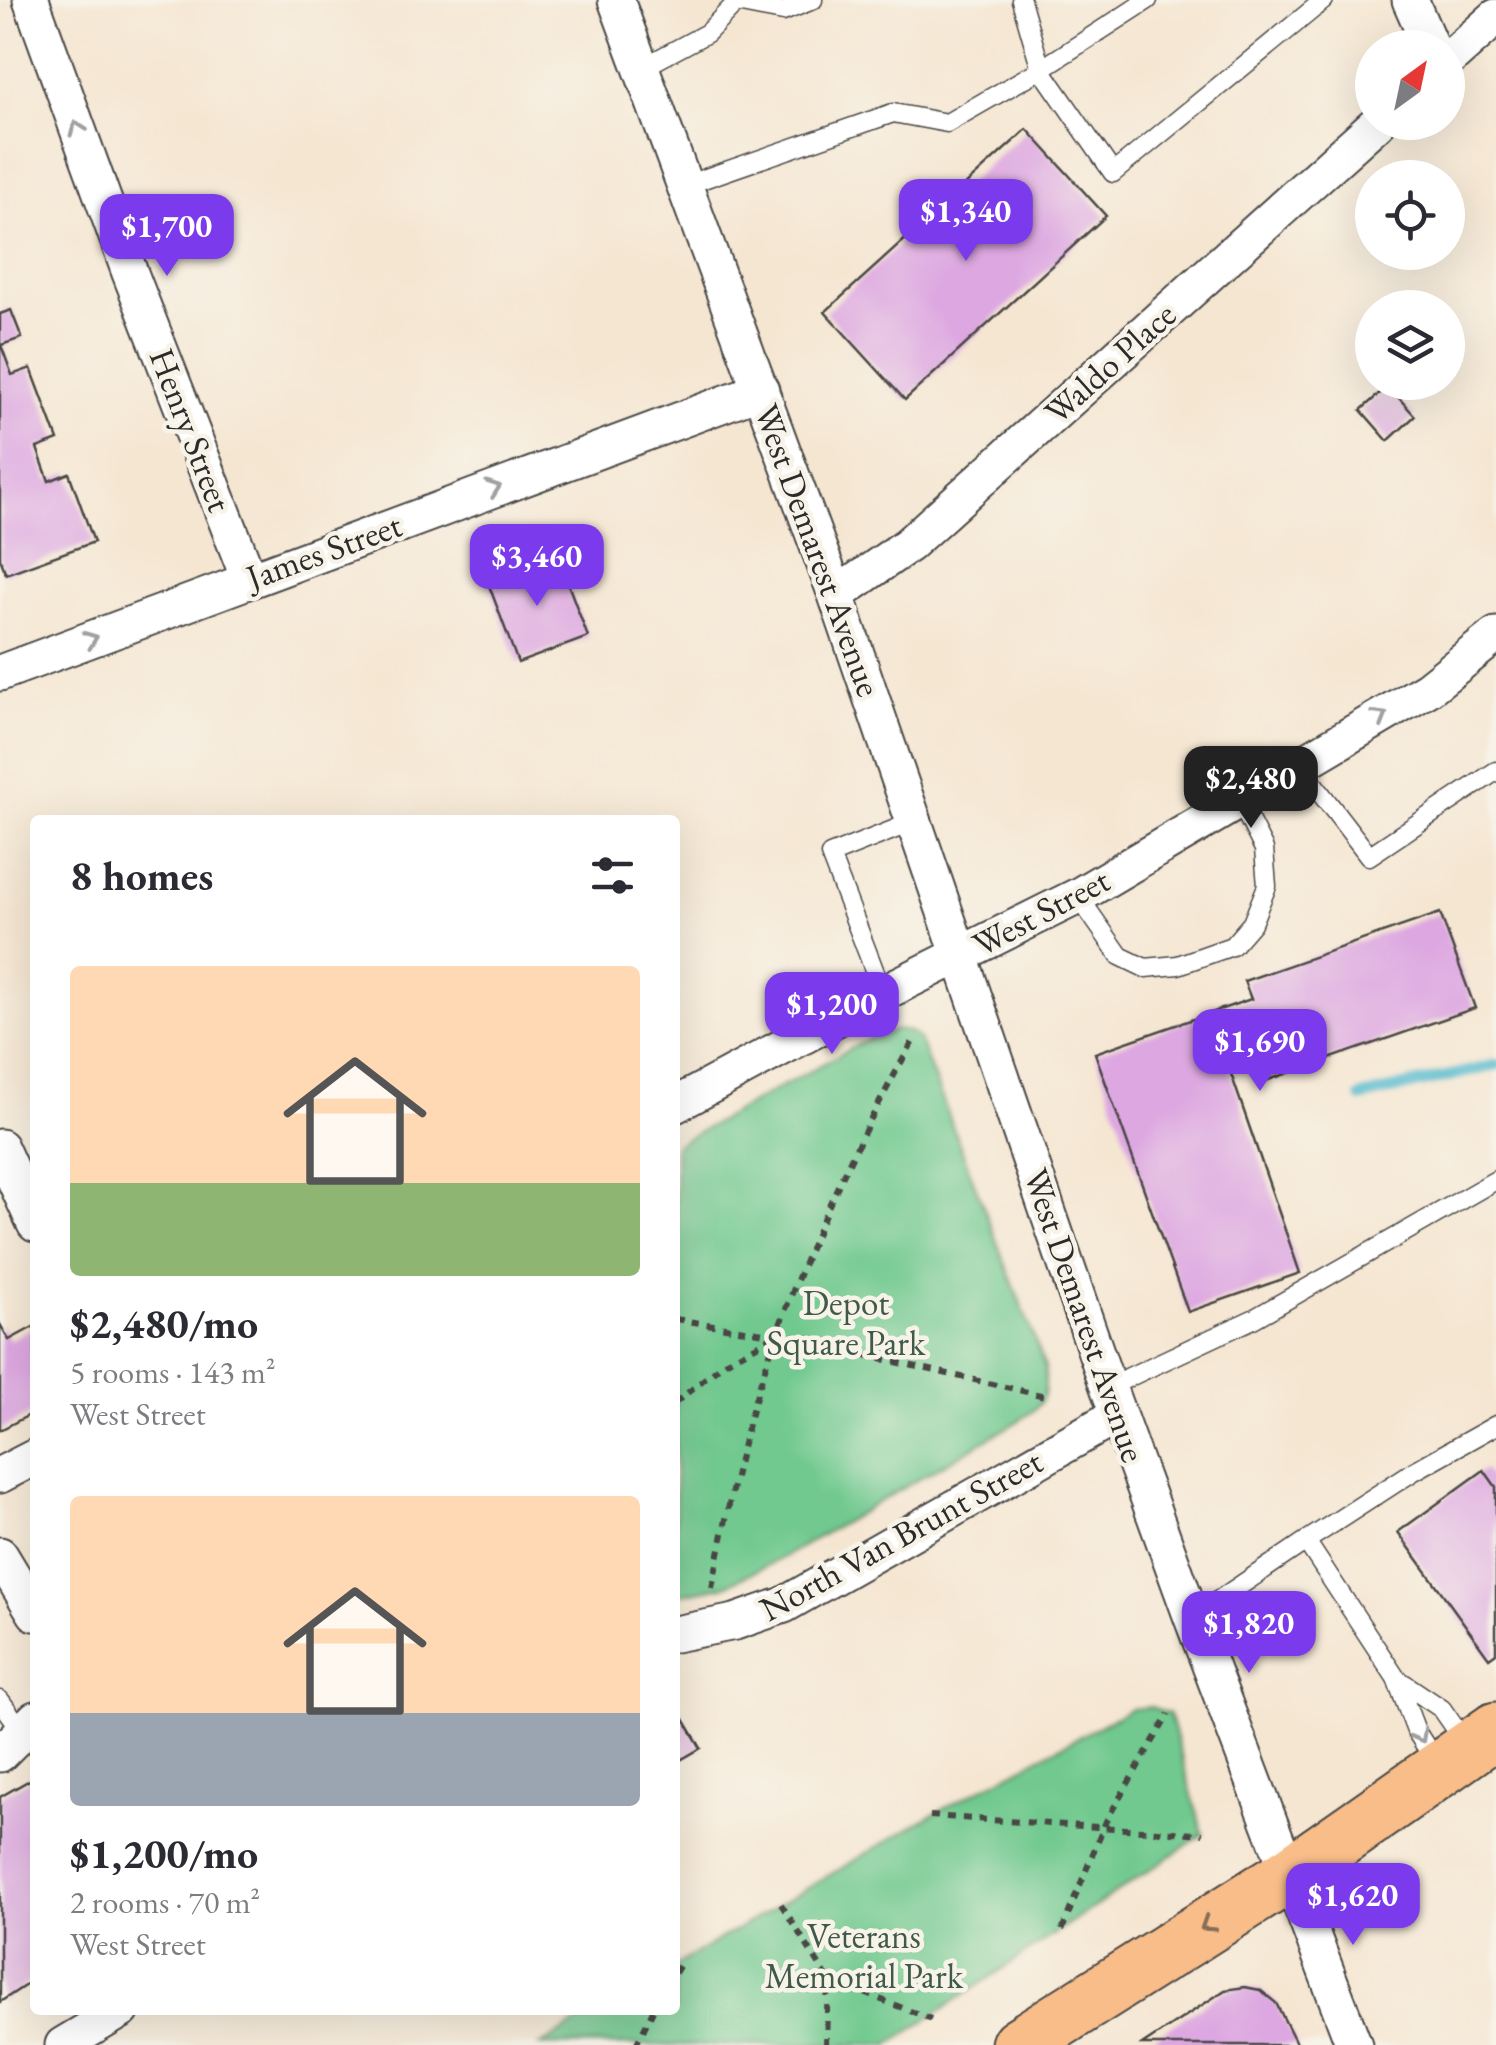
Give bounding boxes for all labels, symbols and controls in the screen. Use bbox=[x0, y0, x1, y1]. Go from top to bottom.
north arrow bbox=[1355, 30, 1465, 140]
map controls bbox=[1355, 30, 1465, 400]
one-way arrow bbox=[68, 120, 89, 137]
button: locate bbox=[1355, 160, 1465, 270]
pin: $1,340 bbox=[885, 179, 1047, 264]
text: $1,340 bbox=[921, 190, 1011, 232]
pin: $1,700 bbox=[86, 194, 248, 279]
text: $1,700 bbox=[122, 205, 212, 247]
button: layers bbox=[1355, 290, 1465, 400]
street label: Waldo Place bbox=[1034, 292, 1185, 433]
street label: Henry Street bbox=[140, 342, 243, 518]
street label: West Demarest Avenue bbox=[745, 398, 892, 702]
one-way arrow bbox=[484, 480, 502, 500]
street label: James Street bbox=[237, 502, 408, 600]
pin: $3,460 bbox=[456, 524, 618, 609]
text: $3,460 bbox=[492, 535, 582, 577]
one-way arrow bbox=[82, 630, 99, 650]
one-way arrow bbox=[1370, 709, 1388, 729]
pin: $2,480 bbox=[1170, 746, 1332, 831]
text: $2,480 bbox=[1206, 757, 1296, 799]
text: 8 homes bbox=[70, 848, 213, 903]
icon: filters bbox=[585, 848, 640, 903]
street label: West Street bbox=[965, 857, 1117, 966]
pin: $1,200 bbox=[751, 972, 913, 1057]
text: $1,200 bbox=[787, 983, 877, 1025]
pin: $1,690 bbox=[1179, 1009, 1341, 1094]
text: $1,690 bbox=[1215, 1020, 1305, 1062]
icon: home bbox=[265, 1031, 445, 1211]
street label: West Demarest Avenue bbox=[1014, 1162, 1157, 1468]
park label: Depot Square Park bbox=[767, 1280, 926, 1365]
text: $2,480/mo bbox=[70, 1296, 258, 1351]
text: 5 rooms · 143 m² bbox=[70, 1351, 276, 1393]
text: West Street bbox=[70, 1393, 206, 1435]
street label: North Van Brunt Street bbox=[752, 1438, 1050, 1631]
icon: home bbox=[265, 1561, 445, 1741]
pin: $1,820 bbox=[1168, 1591, 1330, 1676]
text: $1,820 bbox=[1204, 1602, 1294, 1644]
one-way arrow bbox=[1408, 1726, 1428, 1744]
text: $1,200/mo bbox=[70, 1826, 258, 1881]
pin: $1,620 bbox=[1272, 1863, 1434, 1948]
text: $1,620 bbox=[1308, 1874, 1398, 1916]
text: 2 rooms · 70 m² bbox=[70, 1881, 260, 1923]
park label: Veterans Memorial Park bbox=[765, 1913, 964, 1998]
one-way arrow bbox=[1199, 1913, 1217, 1932]
text: West Street bbox=[70, 1923, 206, 1965]

